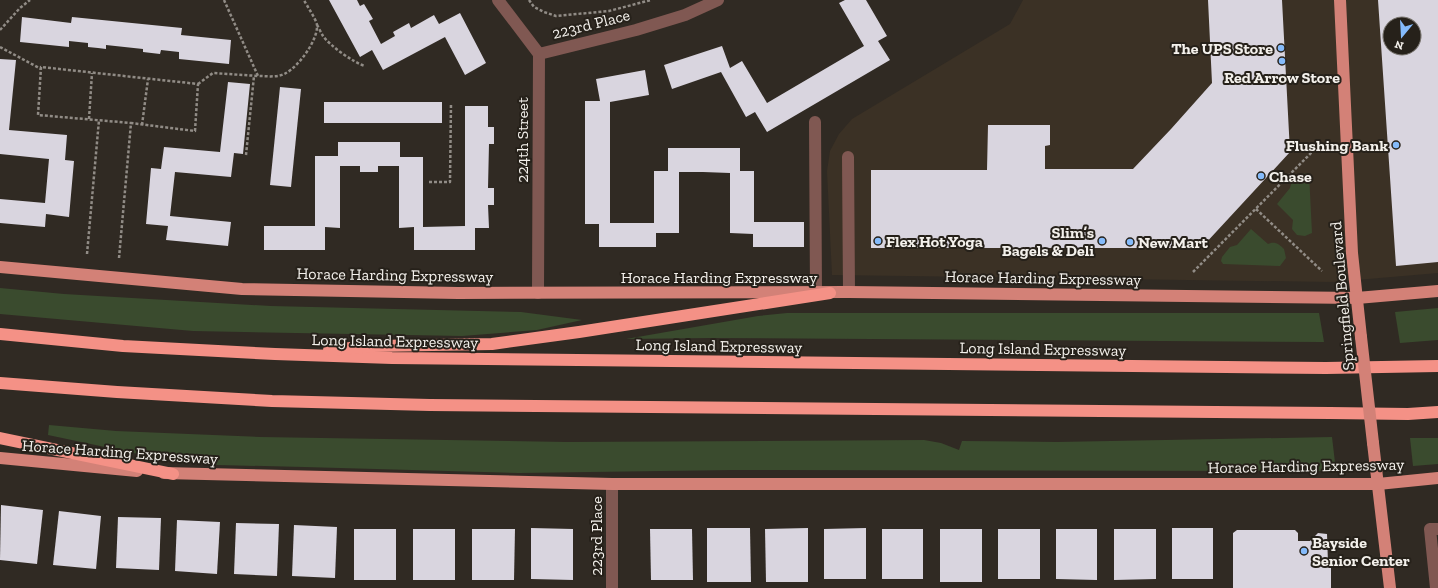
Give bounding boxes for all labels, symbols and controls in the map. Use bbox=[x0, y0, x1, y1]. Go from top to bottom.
street label: 223rd Place bbox=[550, 5, 632, 43]
north arrow bbox=[1382, 16, 1422, 56]
text: N bbox=[1392, 37, 1405, 53]
place label: The UPS Store bbox=[1171, 39, 1273, 58]
marker: The UPS Store bbox=[1276, 43, 1286, 53]
marker: Red Arrow Store bbox=[1277, 56, 1287, 66]
place label: Red Arrow Store bbox=[1224, 68, 1340, 87]
street label: 224th Street bbox=[513, 97, 532, 183]
place label: Flushing Bank bbox=[1286, 136, 1388, 155]
marker: Flushing Bank bbox=[1391, 140, 1401, 150]
place label: Chase bbox=[1269, 167, 1312, 186]
marker: Chase bbox=[1256, 171, 1266, 181]
street label: Springfield Boulevard bbox=[1326, 221, 1358, 371]
place label: Slim’s Bagels & Deli bbox=[1002, 223, 1094, 260]
place label: Flex Hot Yoga bbox=[886, 232, 983, 251]
place label: New Mart bbox=[1138, 233, 1209, 252]
marker: Flex Hot Yoga bbox=[873, 236, 883, 246]
marker: Slim’s Bagels & Deli bbox=[1097, 236, 1107, 246]
marker: New Mart bbox=[1125, 237, 1135, 247]
street label: Horace Harding Expressway bbox=[297, 264, 494, 286]
street label: Horace Harding Expressway bbox=[945, 267, 1142, 289]
street label: Horace Harding Expressway bbox=[621, 268, 818, 287]
street label: Long Island Expressway bbox=[312, 330, 479, 352]
street label: Long Island Expressway bbox=[636, 335, 803, 357]
street label: Long Island Expressway bbox=[960, 338, 1127, 360]
street label: Horace Harding Expressway bbox=[21, 436, 220, 468]
street label: Horace Harding Expressway bbox=[1208, 455, 1405, 477]
street label: 223rd Place bbox=[587, 496, 606, 576]
place label: Bayside Senior Center bbox=[1312, 533, 1410, 570]
marker: Bayside Senior Center bbox=[1299, 546, 1309, 556]

